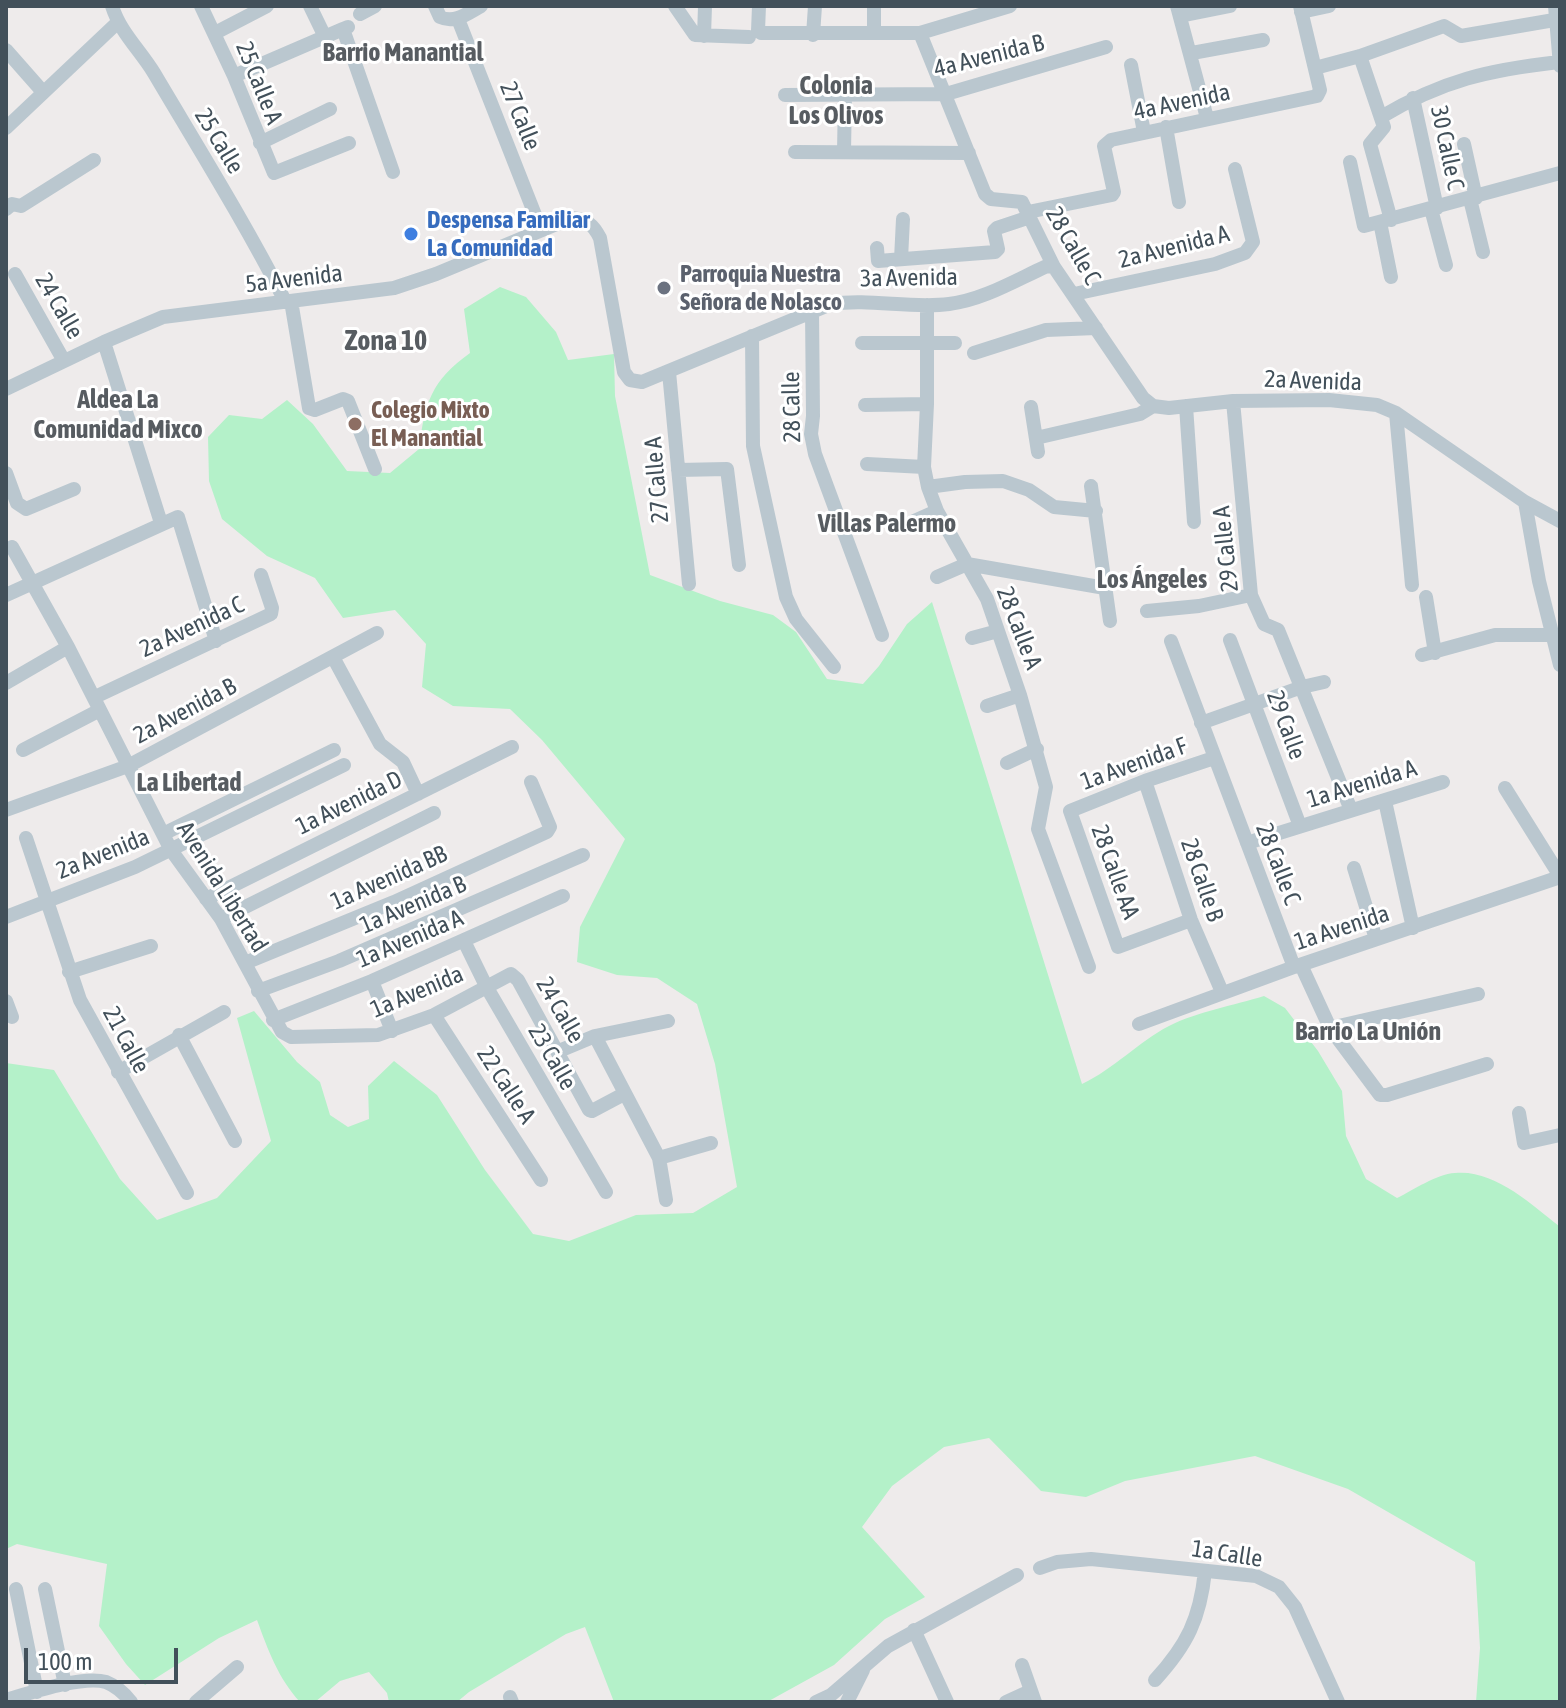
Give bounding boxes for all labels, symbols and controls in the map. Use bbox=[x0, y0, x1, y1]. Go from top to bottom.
street label: 4a Avenida B bbox=[931, 28, 1047, 84]
district label: Barrio Manantial bbox=[323, 37, 483, 69]
street label: 25 Calle A bbox=[229, 38, 289, 128]
district label: Colonia Los Olivos bbox=[789, 70, 883, 132]
street label: 27 Calle bbox=[493, 78, 547, 154]
street label: 4a Avenida bbox=[1131, 78, 1233, 126]
street label: 25 Calle bbox=[188, 103, 250, 179]
street label: 30 Calle C bbox=[1424, 103, 1470, 193]
street label: 28 Calle C bbox=[1039, 202, 1107, 290]
place label: Despensa Familiar La Comunidad bbox=[427, 206, 590, 262]
street label: 2a Avenida A bbox=[1116, 219, 1232, 275]
marker: Despensa Familiar La Comunidad bbox=[402, 225, 420, 243]
street label: 5a Avenida bbox=[244, 259, 344, 299]
place label: Parroquia Nuestra Señora de Nolasco bbox=[680, 260, 842, 316]
street label: 3a Avenida bbox=[860, 263, 958, 293]
street label: 24 Calle bbox=[29, 268, 89, 344]
marker: Parroquia Nuestra Señora de Nolasco bbox=[655, 279, 673, 297]
district label: Zona 10 bbox=[345, 324, 427, 358]
street label: 2a Avenida bbox=[1264, 365, 1362, 397]
street label: 28 Calle bbox=[777, 371, 807, 443]
district label: Aldea La Comunidad Mixco bbox=[33, 384, 203, 446]
place label: Colegio Mixto El Manantial bbox=[371, 396, 490, 452]
marker: Colegio Mixto El Manantial bbox=[346, 415, 364, 433]
street label: 27 Calle A bbox=[639, 436, 675, 524]
street label: 29 Calle A bbox=[1207, 505, 1245, 593]
district label: Villas Palermo bbox=[818, 508, 956, 540]
district label: Los Ángeles bbox=[1097, 564, 1207, 596]
street label: 28 Calle A bbox=[990, 583, 1048, 673]
street label: 2a Avenida C bbox=[135, 590, 249, 664]
street label: 2a Avenida B bbox=[129, 672, 241, 750]
street label: 29 Calle bbox=[1260, 687, 1312, 763]
street label: 1a Avenida F bbox=[1077, 732, 1191, 796]
street label: 1a Avenida A bbox=[1304, 754, 1420, 814]
street label: 1a Avenida D bbox=[291, 765, 407, 841]
district label: La Libertad bbox=[136, 767, 242, 799]
street label: Avenida Libertad bbox=[170, 816, 274, 958]
street label: 28 Calle C bbox=[1249, 819, 1307, 909]
street label: 28 Calle AA bbox=[1085, 821, 1145, 923]
street label: 2a Avenida bbox=[52, 822, 154, 886]
street label: 28 Calle B bbox=[1174, 835, 1230, 925]
street label: 1a Avenida BB bbox=[327, 840, 451, 916]
street label: 1a Avenida B bbox=[356, 870, 470, 940]
street label: 1a Avenida bbox=[1291, 899, 1393, 957]
street label: 1a Avenida A bbox=[352, 904, 468, 974]
street label: 1a Avenida bbox=[366, 960, 468, 1024]
street label: 24 Calle bbox=[530, 972, 590, 1048]
street label: 21 Calle bbox=[97, 1002, 155, 1078]
district label: Barrio La Unión bbox=[1295, 1016, 1441, 1048]
street label: 23 Calle bbox=[522, 1019, 582, 1095]
street label: 22 Calle A bbox=[470, 1041, 542, 1129]
street label: 1a Calle bbox=[1190, 1534, 1264, 1574]
scale bar bbox=[28, 1632, 182, 1682]
text: 100 m bbox=[38, 1648, 92, 1675]

